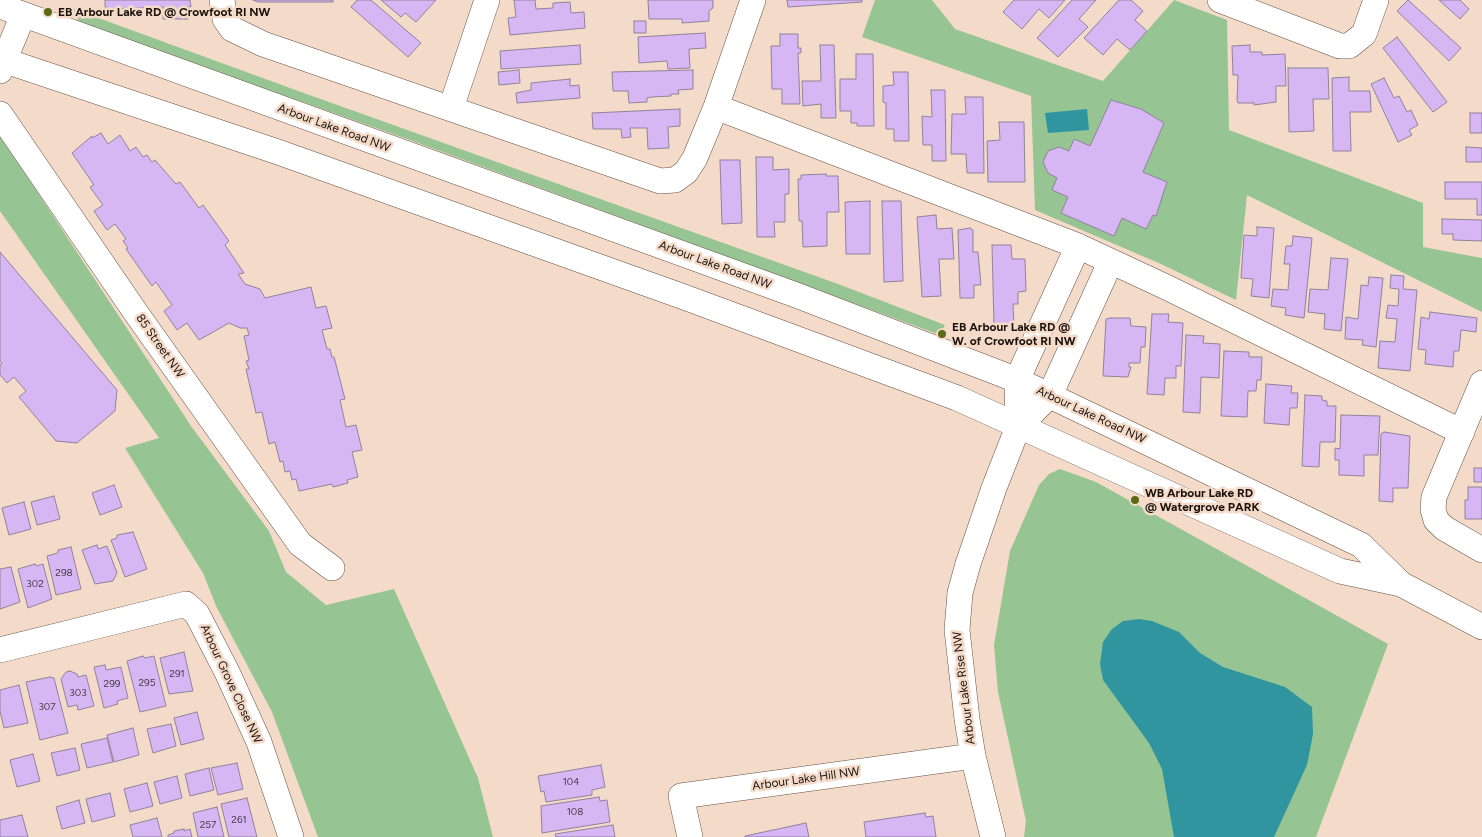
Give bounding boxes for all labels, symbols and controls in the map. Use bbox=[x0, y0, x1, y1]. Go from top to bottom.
place label: EB Arbour Lake RD @ Crowfoot RI NW bbox=[58, 5, 270, 19]
marker: EB Arbour Lake RD @ Crowfoot RI NW bbox=[42, 6, 54, 18]
street label: Arbour Lake Road NW bbox=[276, 101, 392, 155]
street label: Arbour Lake Road NW bbox=[657, 238, 773, 292]
street label: 85 Street NW bbox=[133, 311, 187, 381]
place label: EB Arbour Lake RD @ W. of Crowfoot RI NW bbox=[952, 320, 1076, 348]
marker: EB Arbour Lake RD @ W. of Crowfoot RI NW bbox=[936, 328, 948, 340]
street label: Arbour Lake Road NW bbox=[1034, 383, 1148, 447]
place label: WB Arbour Lake RD @ Watergrove PARK bbox=[1145, 486, 1259, 514]
marker: WB Arbour Lake RD @ Watergrove PARK bbox=[1129, 494, 1141, 506]
house number: 298 bbox=[55, 567, 73, 579]
house number: 302 bbox=[26, 578, 44, 590]
street label: Arbour Grove Close NW bbox=[197, 622, 265, 746]
street label: Arbour Lake Rise NW bbox=[950, 631, 978, 745]
house number: 291 bbox=[169, 668, 185, 680]
house number: 295 bbox=[139, 677, 155, 689]
house number: 299 bbox=[104, 678, 120, 690]
house number: 303 bbox=[69, 687, 87, 699]
house number: 307 bbox=[38, 701, 56, 713]
street label: Arbour Lake Hill NW bbox=[751, 764, 861, 794]
house number: 104 bbox=[563, 776, 579, 788]
house number: 108 bbox=[567, 806, 583, 818]
house number: 261 bbox=[231, 814, 247, 826]
house number: 257 bbox=[200, 819, 216, 831]

